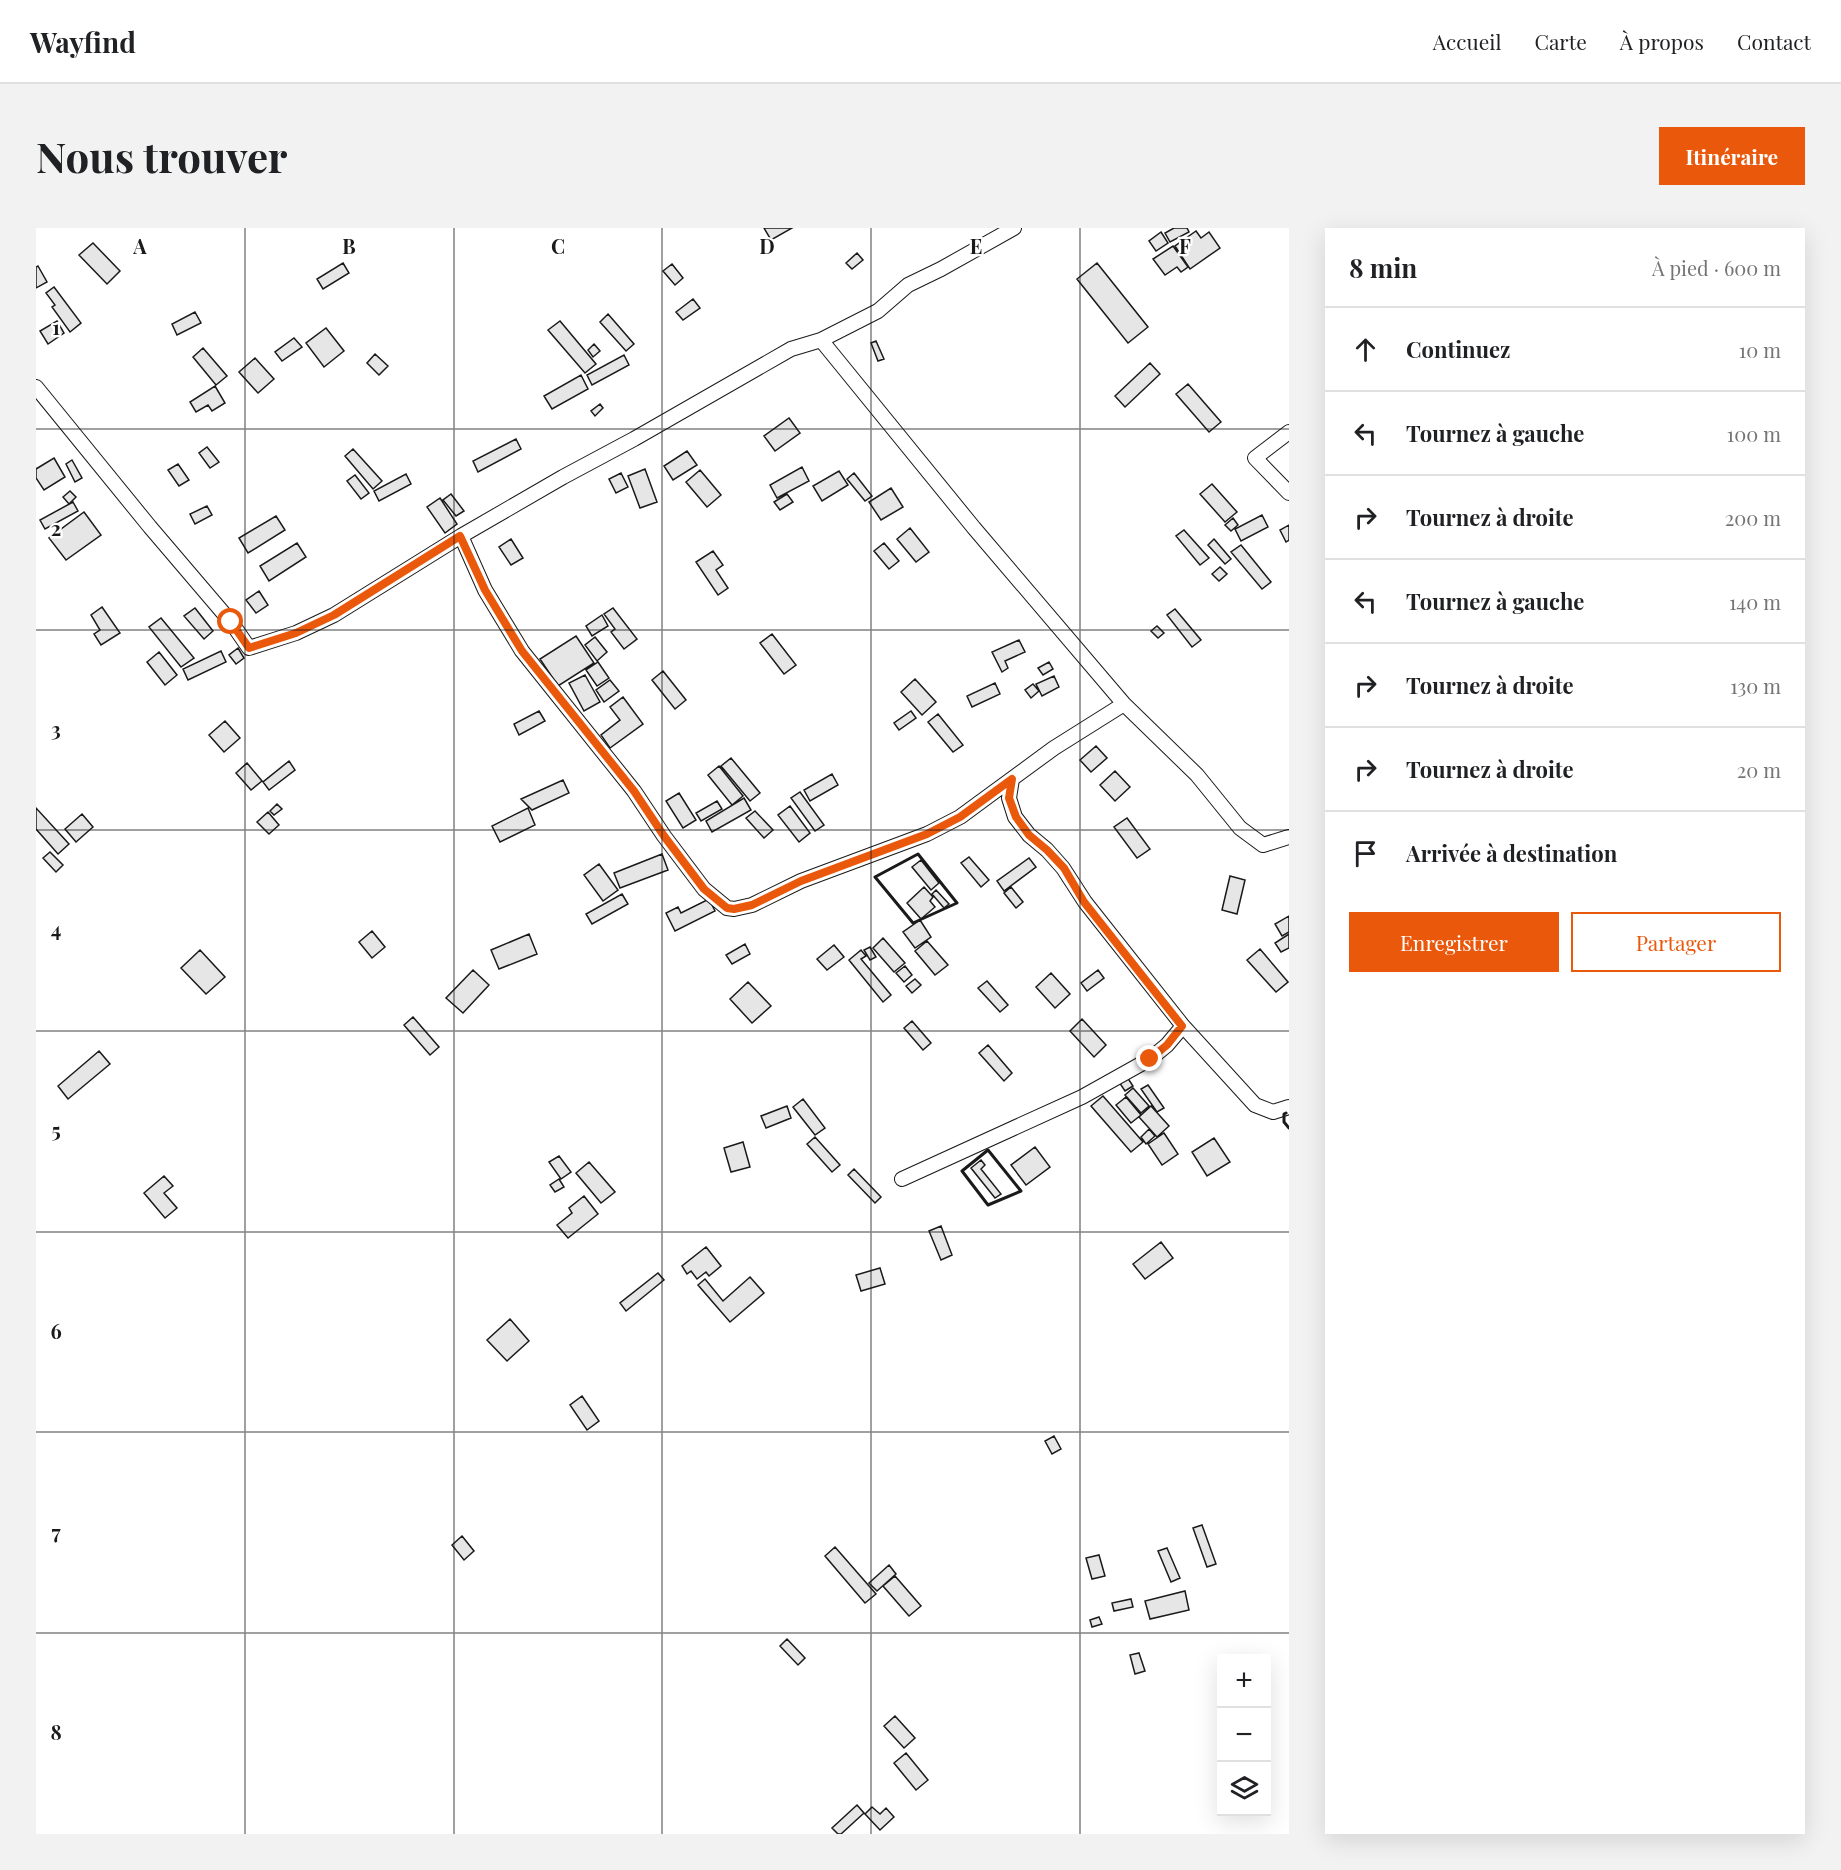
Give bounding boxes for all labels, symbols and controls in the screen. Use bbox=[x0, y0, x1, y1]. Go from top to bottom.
text: Wayfind bbox=[30, 23, 136, 60]
text: Accueil bbox=[1433, 27, 1501, 55]
text: Carte bbox=[1534, 27, 1587, 55]
text: À propos bbox=[1620, 27, 1704, 55]
text: Contact bbox=[1737, 27, 1811, 55]
button: Itinéraire bbox=[1659, 127, 1805, 185]
text: Nous trouver bbox=[36, 128, 287, 184]
text: A bbox=[132, 232, 147, 259]
text: B bbox=[342, 232, 356, 259]
text: C bbox=[551, 232, 565, 259]
text: D bbox=[759, 232, 775, 259]
text: E bbox=[970, 232, 982, 259]
text: F bbox=[1179, 232, 1191, 259]
text: 8 min bbox=[1349, 250, 1417, 285]
text: À pied · 600 m bbox=[1652, 254, 1781, 281]
text: 1 bbox=[52, 313, 60, 340]
icon: ahead bbox=[1349, 333, 1382, 366]
text: Continuez bbox=[1406, 334, 1510, 364]
text: 10 m bbox=[1739, 336, 1781, 363]
icon: left bbox=[1349, 417, 1382, 450]
text: Tournez à gauche bbox=[1406, 418, 1584, 448]
text: 100 m bbox=[1727, 420, 1781, 447]
icon: right bbox=[1349, 501, 1382, 534]
text: Tournez à droite bbox=[1406, 502, 1574, 532]
text: 200 m bbox=[1725, 504, 1781, 531]
text: 2 bbox=[51, 514, 61, 541]
icon: left bbox=[1349, 585, 1382, 618]
text: Tournez à gauche bbox=[1406, 586, 1584, 616]
text: 140 m bbox=[1729, 588, 1781, 615]
route start bbox=[217, 608, 243, 634]
icon: right bbox=[1349, 669, 1382, 702]
text: Tournez à droite bbox=[1406, 670, 1574, 700]
text: 130 m bbox=[1730, 672, 1781, 699]
text: 3 bbox=[51, 715, 61, 742]
icon: right bbox=[1349, 753, 1382, 786]
text: Tournez à droite bbox=[1406, 754, 1574, 784]
text: 20 m bbox=[1737, 756, 1781, 783]
icon: arrive bbox=[1349, 837, 1382, 870]
text: Arrivée à destination bbox=[1406, 838, 1617, 868]
button: Enregistrer bbox=[1349, 912, 1559, 972]
button: Partager bbox=[1571, 912, 1781, 972]
text: 4 bbox=[51, 915, 61, 942]
route end bbox=[1136, 1045, 1162, 1071]
text: 5 bbox=[51, 1116, 61, 1143]
text: 6 bbox=[50, 1317, 62, 1344]
text: 7 bbox=[51, 1518, 61, 1545]
map controls bbox=[1217, 1654, 1271, 1816]
button: + bbox=[1217, 1654, 1271, 1708]
button: − bbox=[1217, 1708, 1271, 1762]
text: 8 bbox=[50, 1718, 62, 1745]
button: layers bbox=[1217, 1762, 1271, 1816]

